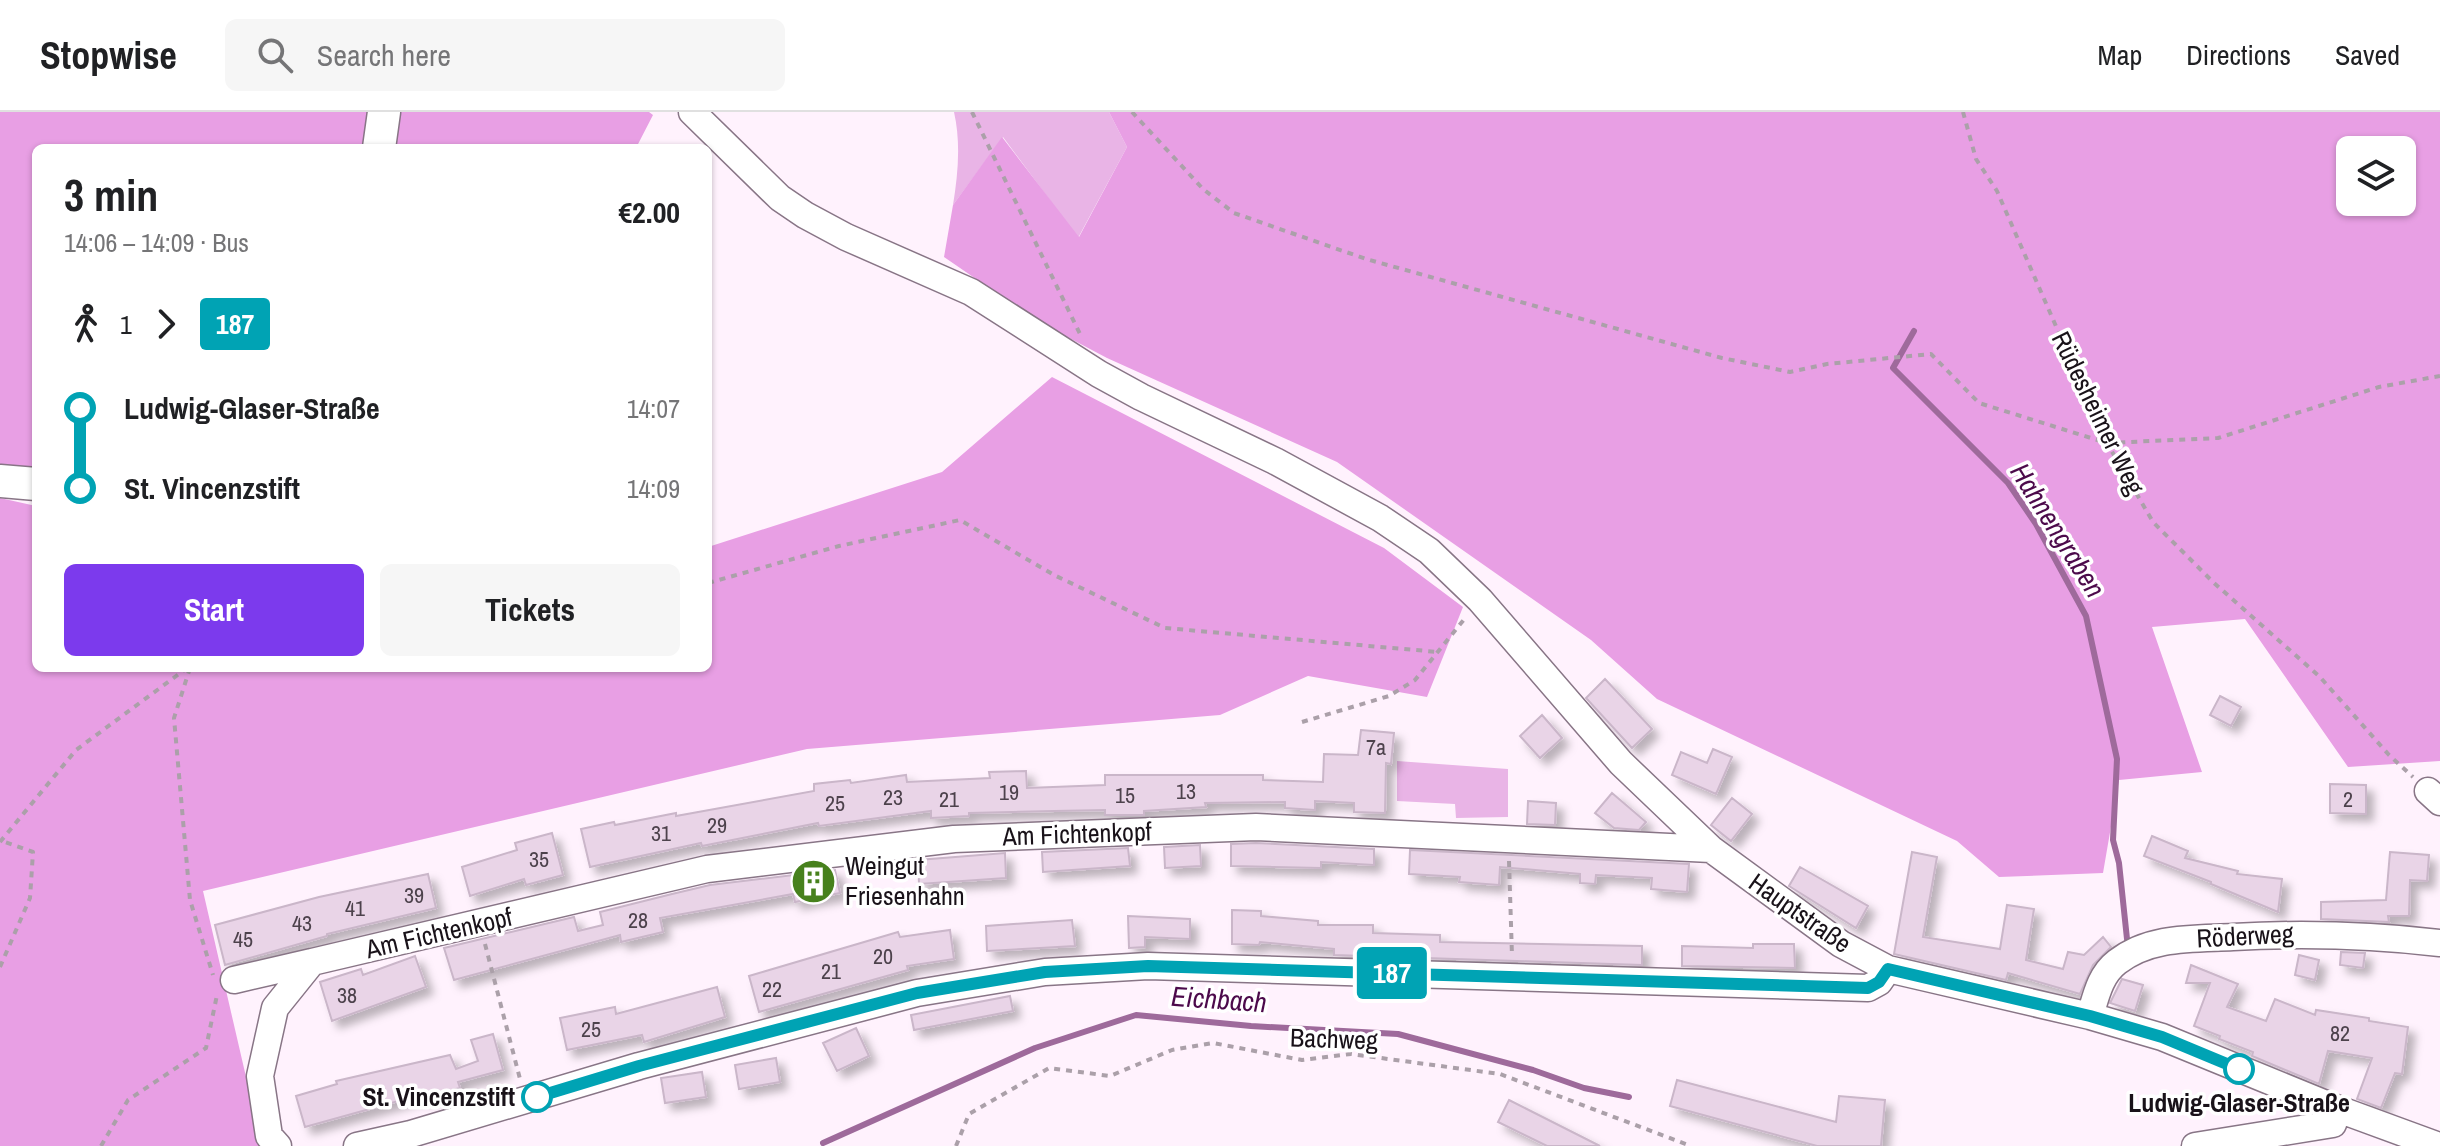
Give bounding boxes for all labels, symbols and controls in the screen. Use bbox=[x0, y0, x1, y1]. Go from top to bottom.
search box bbox=[225, 19, 785, 91]
text: Stopwise bbox=[40, 30, 177, 81]
icon: search bbox=[253, 33, 297, 77]
text: Search here bbox=[317, 35, 451, 75]
text: Map bbox=[2098, 36, 2142, 74]
text: Directions bbox=[2186, 36, 2291, 74]
text: Saved bbox=[2335, 36, 2400, 74]
map controls bbox=[2336, 136, 2416, 216]
button: layers bbox=[2336, 136, 2416, 216]
text: 3 min bbox=[64, 165, 158, 225]
text: €2.00 bbox=[618, 192, 680, 232]
text: 14:06 – 14:09 · Bus bbox=[64, 225, 249, 260]
icon: walk bbox=[64, 302, 108, 346]
icon: forward bbox=[144, 302, 188, 346]
text: 187 bbox=[216, 305, 254, 343]
text: 1 bbox=[120, 307, 132, 342]
street label: Rüdesheimer Weg bbox=[2044, 325, 2153, 500]
text: Ludwig-Glaser-Straße bbox=[124, 388, 380, 428]
text: 14:07 bbox=[627, 391, 680, 426]
water label: Hahnengraben bbox=[2002, 456, 2114, 604]
text: St. Vincenzstift bbox=[124, 468, 300, 508]
text: 14:09 bbox=[627, 471, 680, 506]
button: Start bbox=[64, 564, 364, 656]
button: Tickets bbox=[380, 564, 680, 656]
house number: 7a bbox=[1366, 732, 1386, 762]
house number: 13 bbox=[1176, 776, 1196, 806]
house number: 19 bbox=[999, 777, 1019, 807]
house number: 15 bbox=[1115, 780, 1135, 810]
house number: 23 bbox=[883, 782, 903, 812]
house number: 21 bbox=[939, 784, 959, 814]
house number: 2 bbox=[2343, 784, 2353, 814]
house number: 25 bbox=[825, 788, 845, 818]
house number: 29 bbox=[707, 810, 727, 840]
street label: Am Fichtenkopf bbox=[1001, 813, 1152, 854]
house number: 31 bbox=[651, 818, 671, 848]
house number: 35 bbox=[529, 844, 549, 874]
place label: Weingut Friesenhahn bbox=[845, 848, 965, 913]
building icon: Weingut Friesenhahn bbox=[790, 857, 838, 905]
street label: Hauptstraße bbox=[1742, 865, 1858, 961]
house number: 39 bbox=[404, 880, 424, 910]
house number: 41 bbox=[345, 893, 365, 923]
street label: Am Fichtenkopf bbox=[361, 899, 516, 967]
house number: 28 bbox=[628, 905, 648, 935]
house number: 43 bbox=[292, 908, 312, 938]
street label: Röderweg bbox=[2196, 915, 2295, 956]
house number: 45 bbox=[233, 924, 253, 954]
house number: 20 bbox=[873, 941, 893, 971]
line badge: 187 bbox=[1346, 947, 1438, 999]
text: 187 bbox=[1373, 954, 1411, 992]
house number: 21 bbox=[821, 956, 841, 986]
house number: 22 bbox=[762, 974, 782, 1004]
water label: Eichbach bbox=[1170, 977, 1268, 1021]
house number: 38 bbox=[337, 980, 357, 1010]
house number: 25 bbox=[581, 1014, 601, 1044]
house number: 82 bbox=[2330, 1018, 2350, 1048]
street label: Bachweg bbox=[1290, 1019, 1379, 1058]
marker: Ludwig-Glaser-Straße bbox=[2224, 1054, 2254, 1084]
place label: St. Vincenzstift bbox=[363, 1079, 515, 1114]
marker: St. Vincenzstift bbox=[522, 1082, 552, 1112]
place label: Ludwig-Glaser-Straße bbox=[2128, 1085, 2350, 1120]

